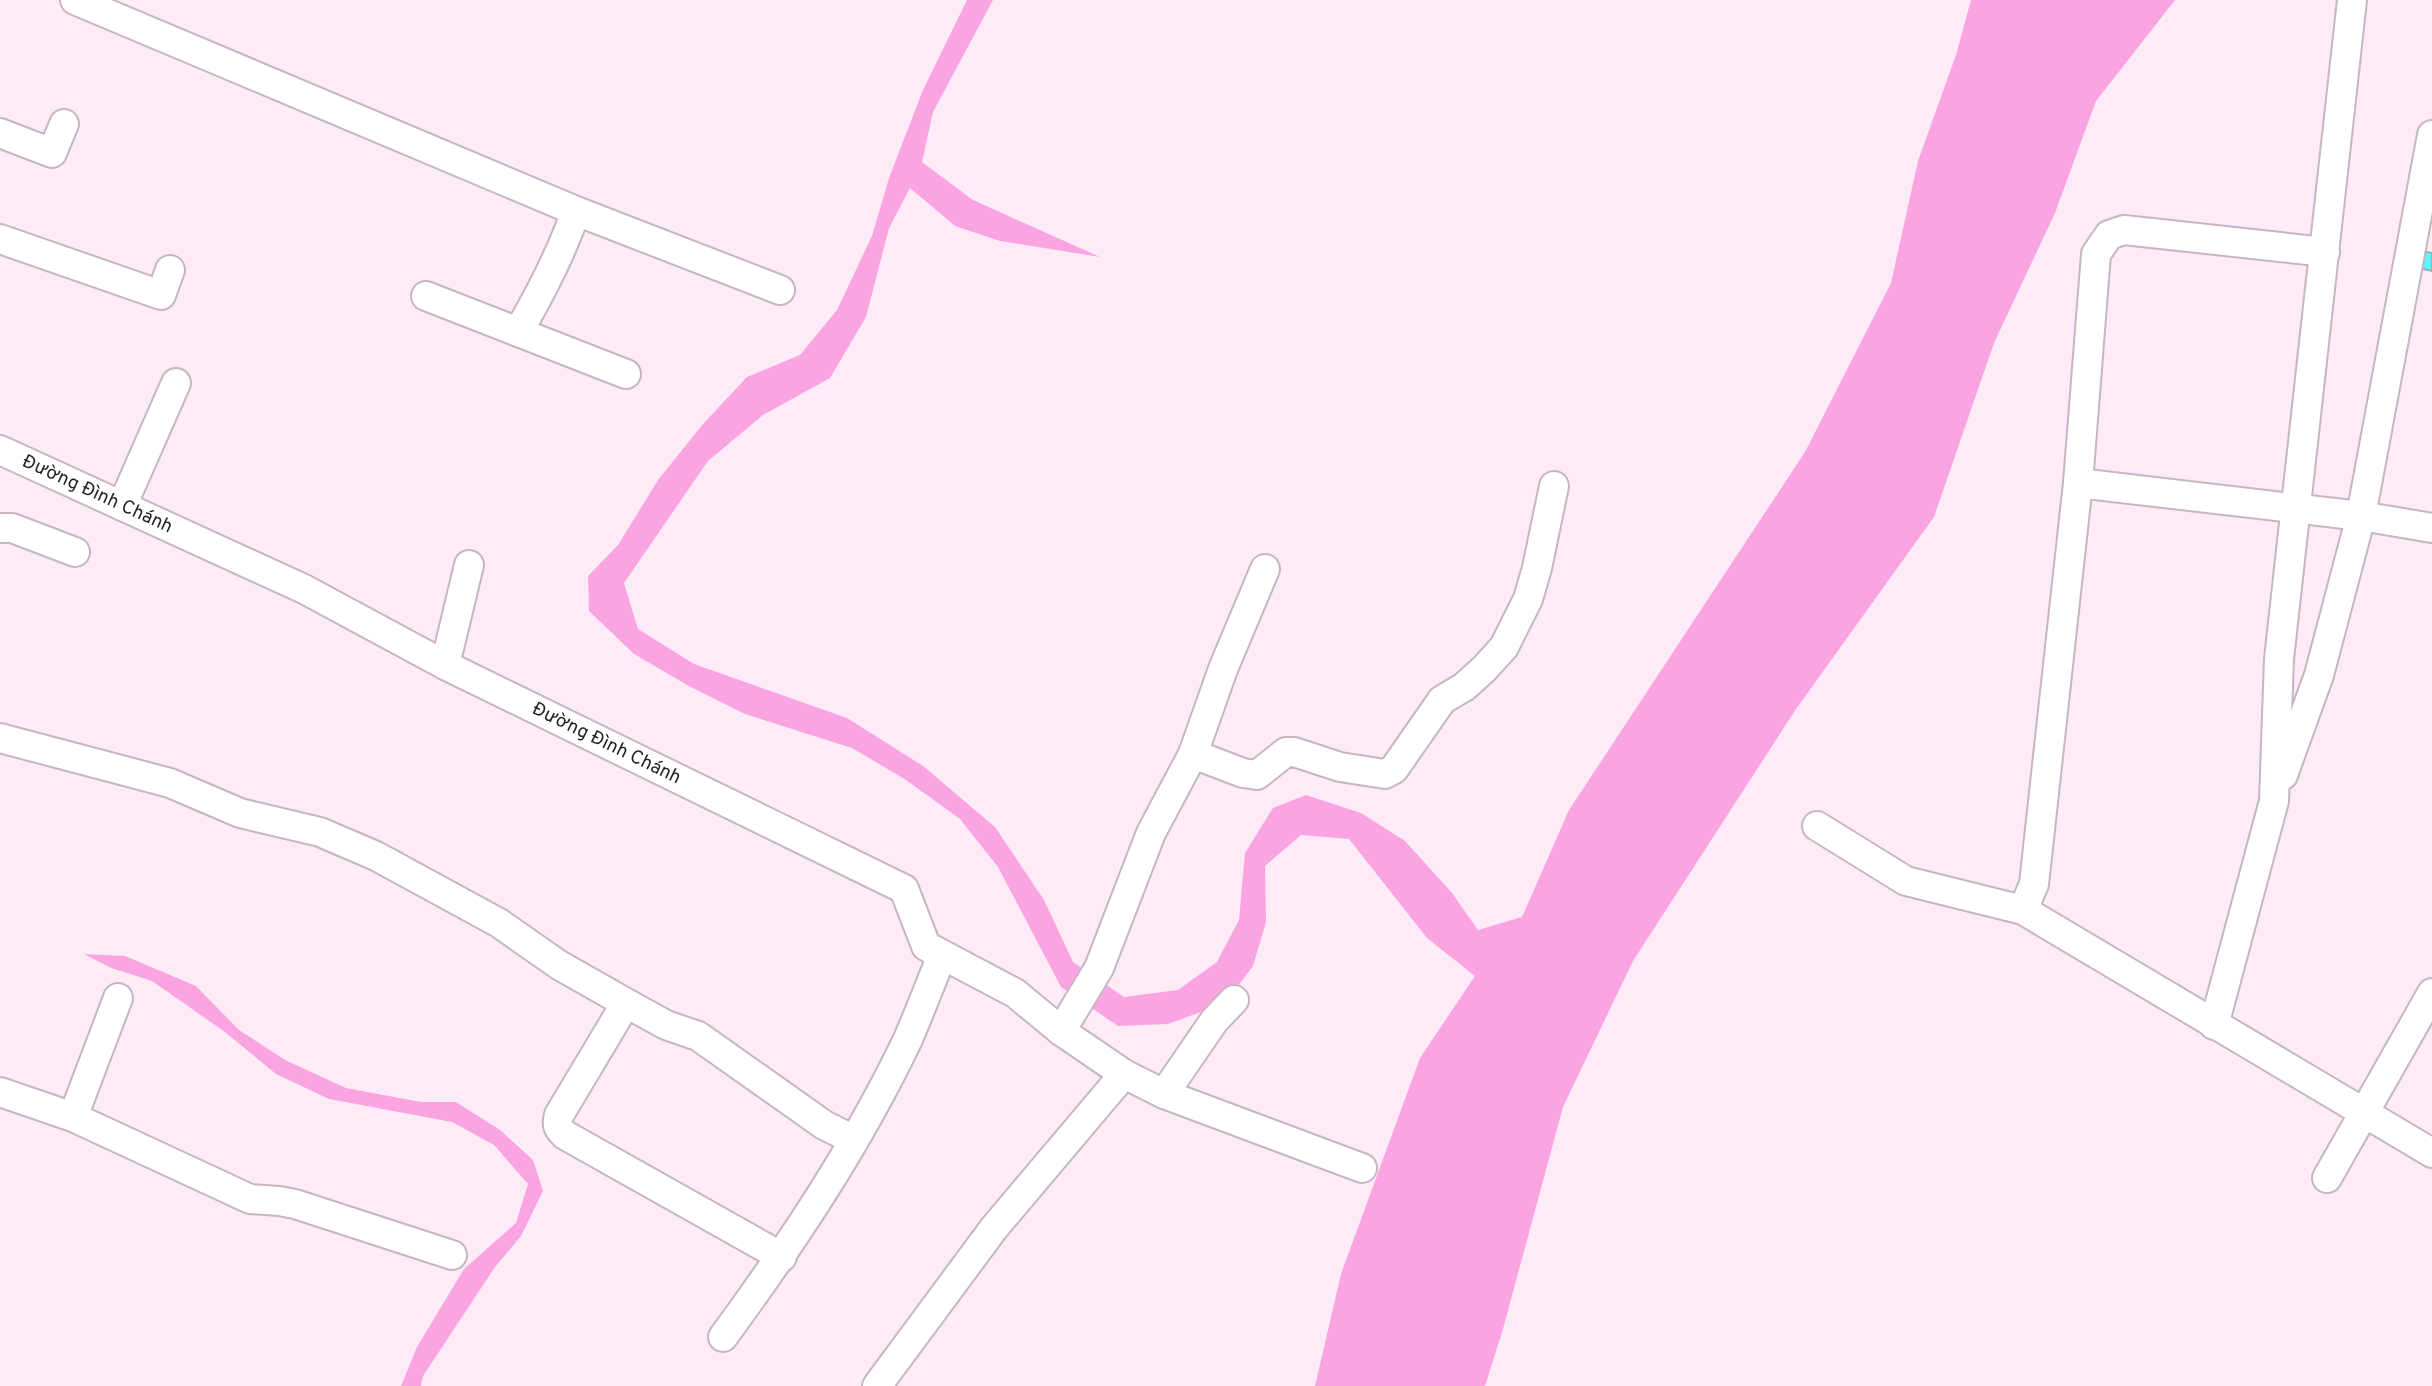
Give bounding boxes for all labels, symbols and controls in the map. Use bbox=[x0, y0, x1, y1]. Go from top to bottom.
street label: Đường Đình Chánh bbox=[18, 450, 176, 539]
street label: Đường Đình Chánh bbox=[528, 697, 685, 790]

